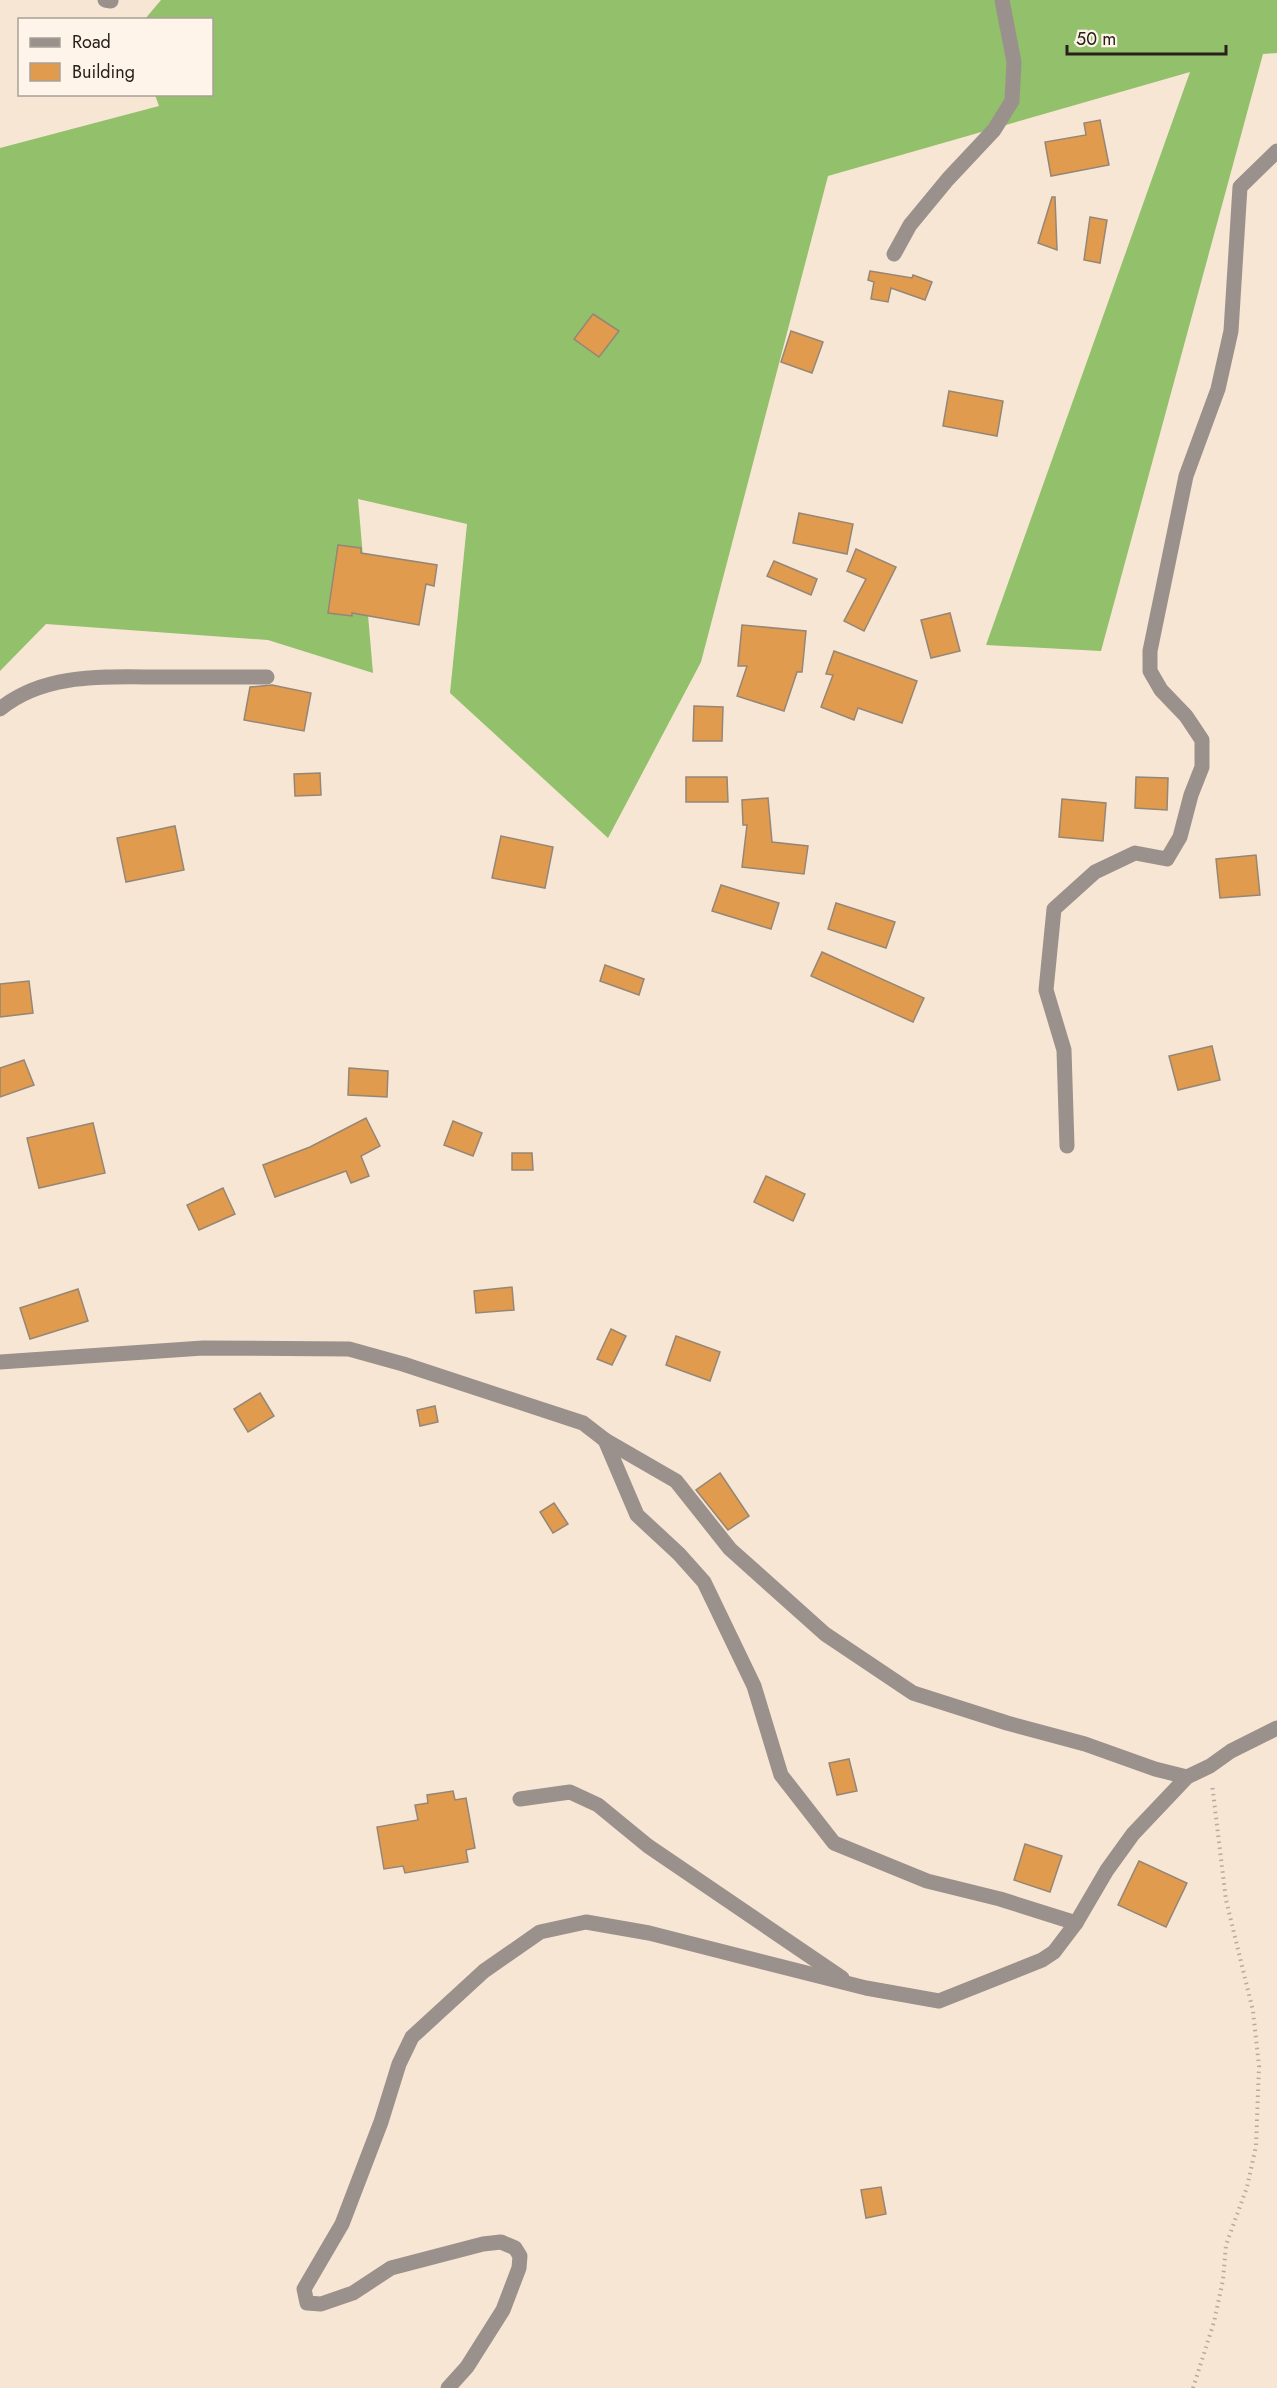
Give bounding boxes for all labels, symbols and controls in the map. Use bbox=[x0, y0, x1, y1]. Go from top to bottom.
legend bbox=[18, 18, 213, 96]
scale bar bbox=[1067, 18, 1226, 56]
text: 50 m bbox=[1076, 26, 1116, 52]
text: Road bbox=[72, 29, 111, 55]
text: Building bbox=[72, 59, 135, 85]

